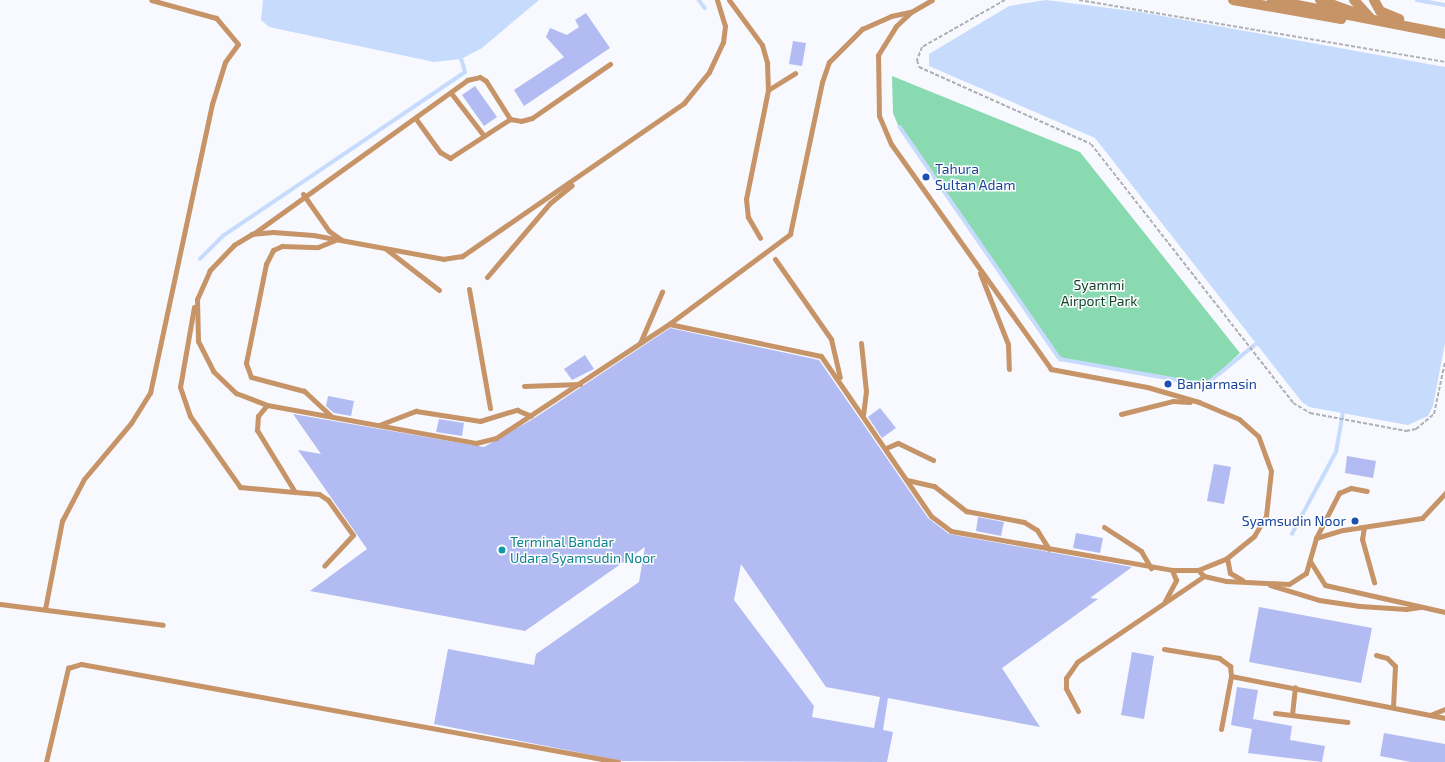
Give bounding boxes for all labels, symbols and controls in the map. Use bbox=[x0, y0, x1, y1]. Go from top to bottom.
place label: Tahura Sultan Adam bbox=[935, 161, 1016, 194]
marker: Tahura Sultan Adam bbox=[920, 171, 932, 183]
park label: Syammi Airport Park bbox=[1061, 277, 1137, 310]
place label: Banjarmasin bbox=[1177, 376, 1257, 392]
marker: Banjarmasin bbox=[1162, 378, 1174, 390]
place label: Syamsudin Noor bbox=[1242, 513, 1346, 529]
marker: Syamsudin Noor bbox=[1349, 515, 1361, 527]
place label: Terminal Bandar Udara Syamsudin Noor bbox=[510, 534, 656, 566]
marker: Terminal Bandar Udara Syamsudin Noor bbox=[497, 545, 507, 555]

